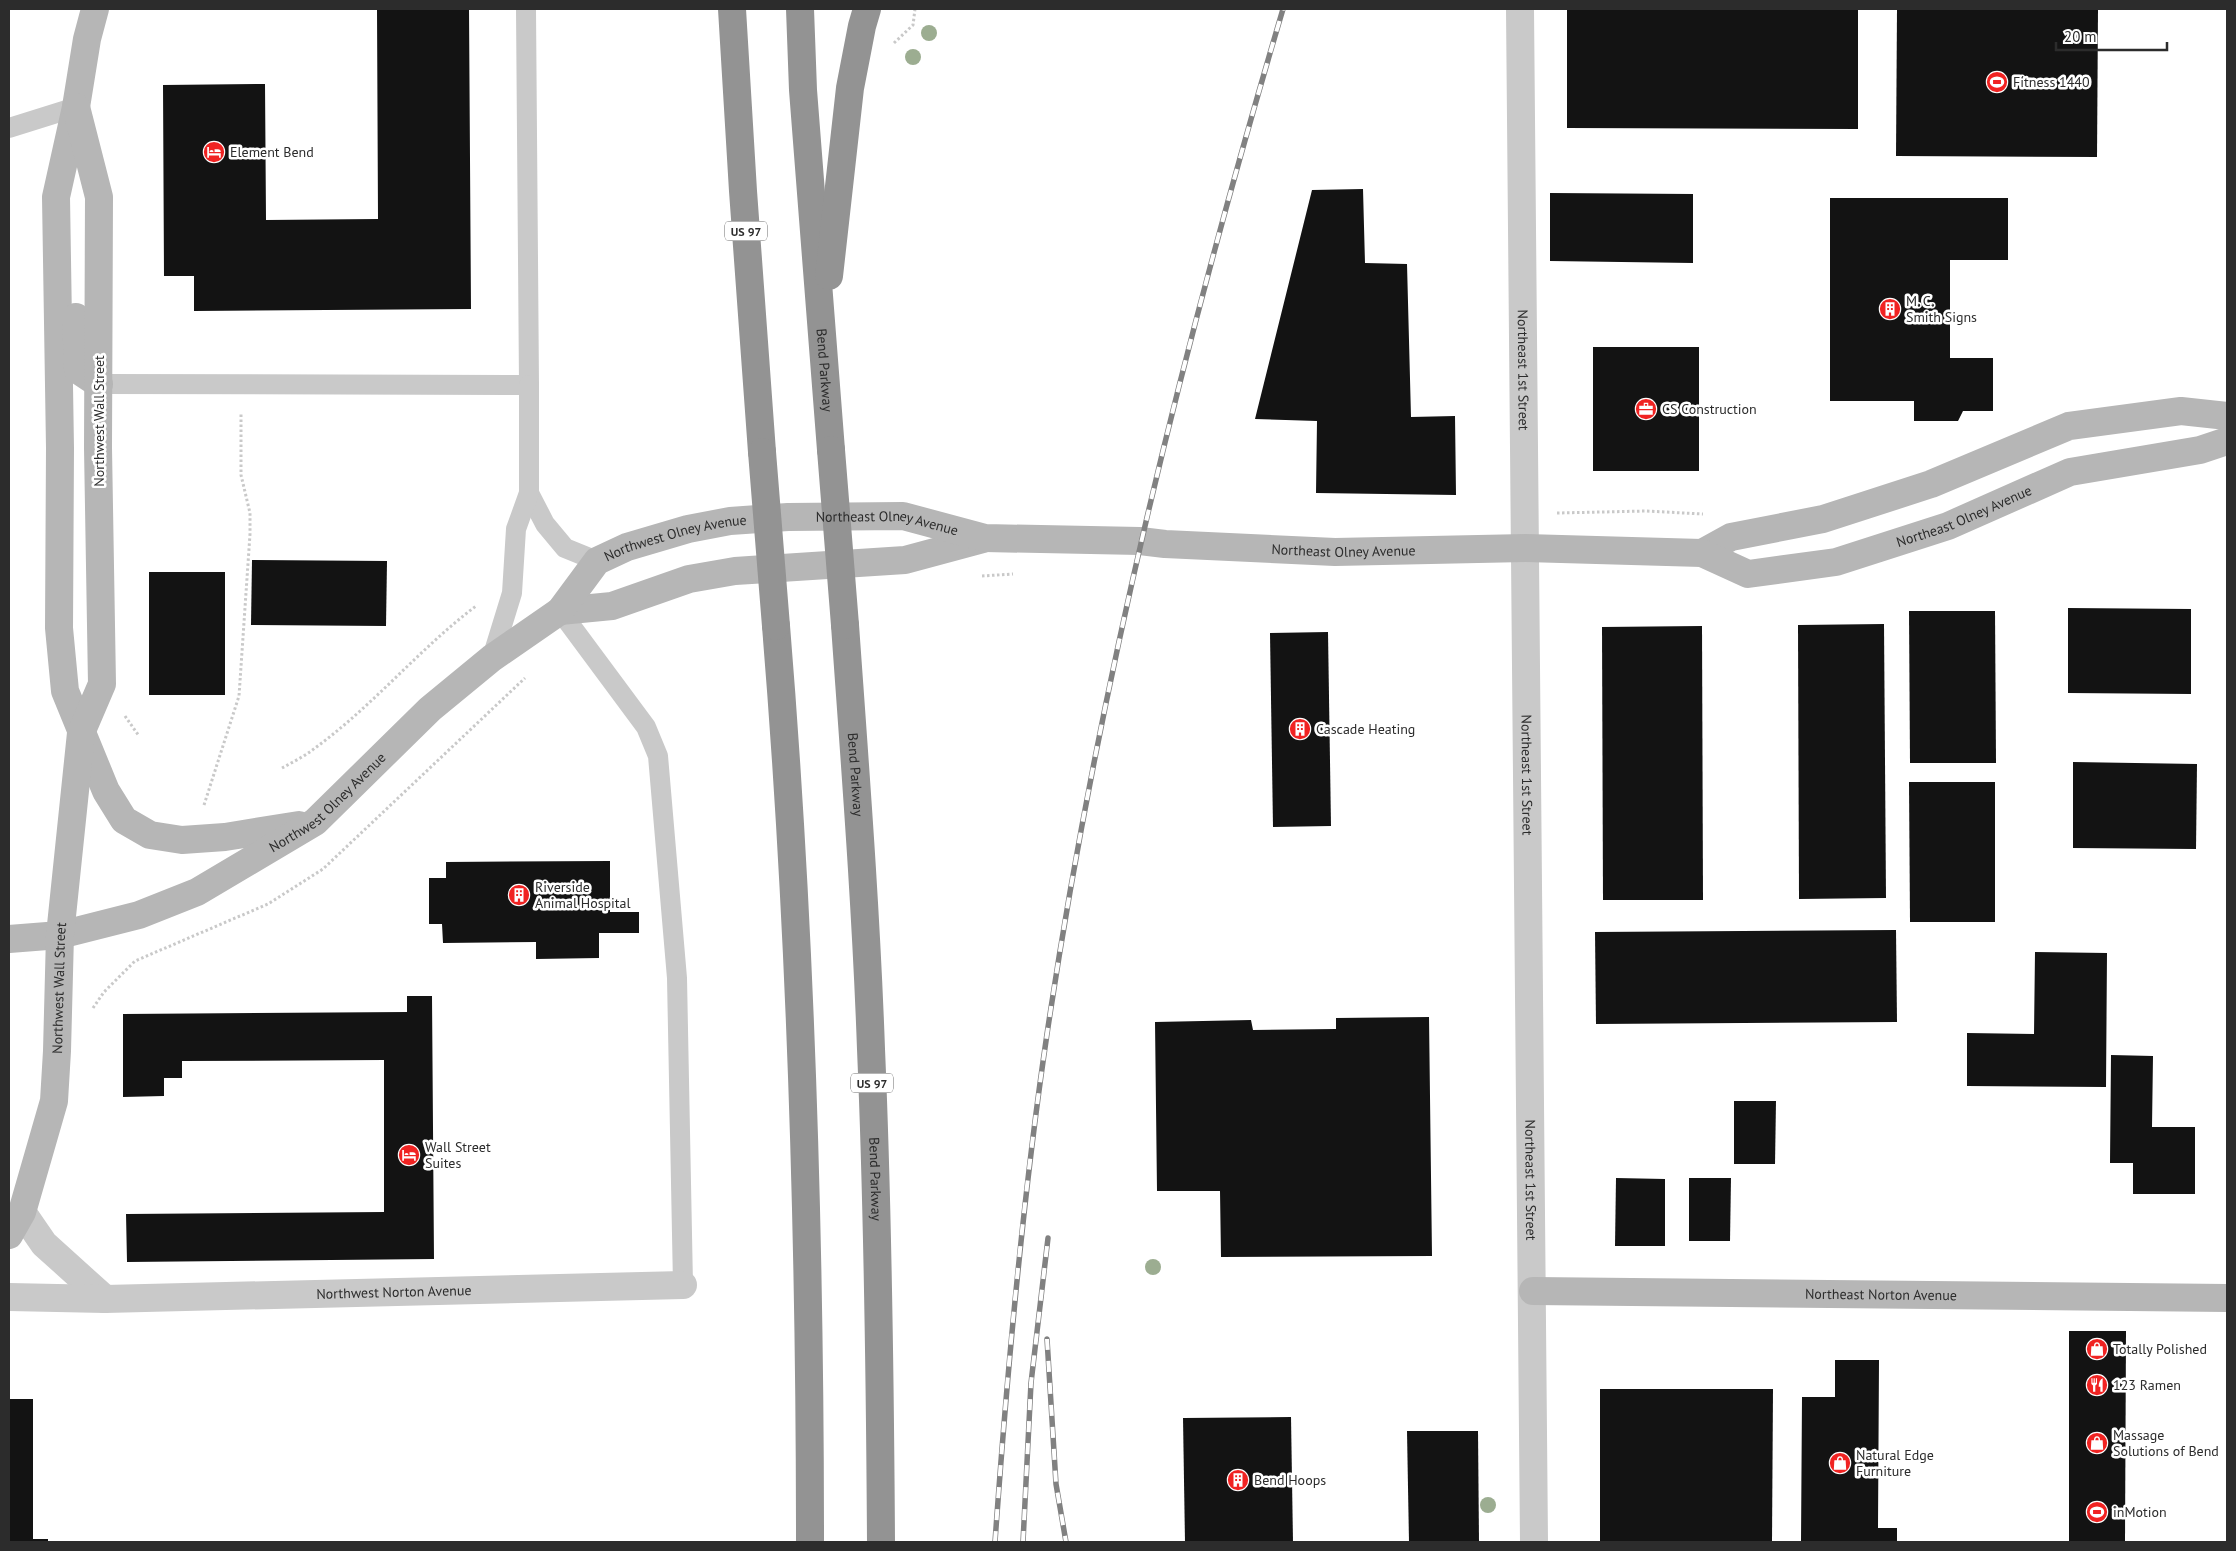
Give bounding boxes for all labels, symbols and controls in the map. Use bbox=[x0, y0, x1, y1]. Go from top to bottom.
scale bar bbox=[2056, 20, 2167, 52]
text: 20 m bbox=[2064, 27, 2097, 46]
sports icon: Fitness 1440 bbox=[1985, 70, 2009, 94]
place label: Fitness 1440 bbox=[2013, 73, 2090, 91]
hotel icon: Element Bend bbox=[202, 140, 226, 164]
place label: Element Bend bbox=[230, 143, 314, 161]
road number: US 97 bbox=[725, 222, 767, 240]
place label: M. C. Smith Signs bbox=[1906, 292, 1977, 326]
building icon: M. C. Smith Signs bbox=[1878, 297, 1902, 321]
street label: Northeast 1st Street bbox=[1514, 309, 1533, 431]
street label: Bend Parkway bbox=[813, 328, 837, 413]
street label: Northwest Wall Street bbox=[90, 355, 108, 487]
office icon: CS Construction bbox=[1634, 397, 1658, 421]
place label: CS Construction bbox=[1662, 400, 1757, 418]
street label: Northeast Olney Avenue bbox=[1894, 481, 2034, 551]
street label: Northeast Olney Avenue bbox=[816, 507, 960, 539]
street label: Northwest Olney Avenue bbox=[601, 511, 747, 566]
street label: Northeast Olney Avenue bbox=[1271, 540, 1416, 561]
street label: Northeast 1st Street bbox=[1517, 714, 1537, 836]
building icon: Cascade Heating bbox=[1288, 717, 1312, 741]
place label: Cascade Heating bbox=[1316, 720, 1415, 738]
street label: Bend Parkway bbox=[844, 732, 868, 817]
street label: Northwest Olney Avenue bbox=[266, 749, 389, 856]
place label: Riverside Animal Hospital bbox=[535, 878, 631, 912]
building icon: Riverside Animal Hospital bbox=[507, 883, 531, 907]
street label: Northwest Wall Street bbox=[48, 921, 70, 1054]
road number: US 97 bbox=[851, 1074, 893, 1092]
street label: Northeast 1st Street bbox=[1521, 1119, 1540, 1241]
street label: Bend Parkway bbox=[865, 1137, 886, 1222]
place label: Wall Street Suites bbox=[425, 1138, 491, 1172]
hotel icon: Wall Street Suites bbox=[397, 1143, 421, 1167]
street label: Northwest Norton Avenue bbox=[316, 1281, 472, 1303]
street label: Northeast Norton Avenue bbox=[1805, 1285, 1957, 1304]
shop icon: Totally Polished bbox=[2085, 1337, 2109, 1361]
place label: Totally Polished bbox=[2113, 1340, 2207, 1358]
restaurant icon: 123 Ramen bbox=[2085, 1373, 2109, 1397]
place label: 123 Ramen bbox=[2113, 1376, 2181, 1394]
place label: Massage Solutions of Bend bbox=[2113, 1426, 2219, 1460]
shop icon: Massage Solutions of Bend bbox=[2085, 1431, 2109, 1455]
place label: Natural Edge Furniture bbox=[1856, 1446, 1934, 1480]
shop icon: Natural Edge Furniture bbox=[1828, 1451, 1852, 1475]
building icon: Bend Hoops bbox=[1226, 1468, 1250, 1492]
place label: Bend Hoops bbox=[1254, 1471, 1326, 1489]
sports icon: inMotion bbox=[2085, 1500, 2109, 1524]
place label: inMotion bbox=[2113, 1503, 2167, 1521]

